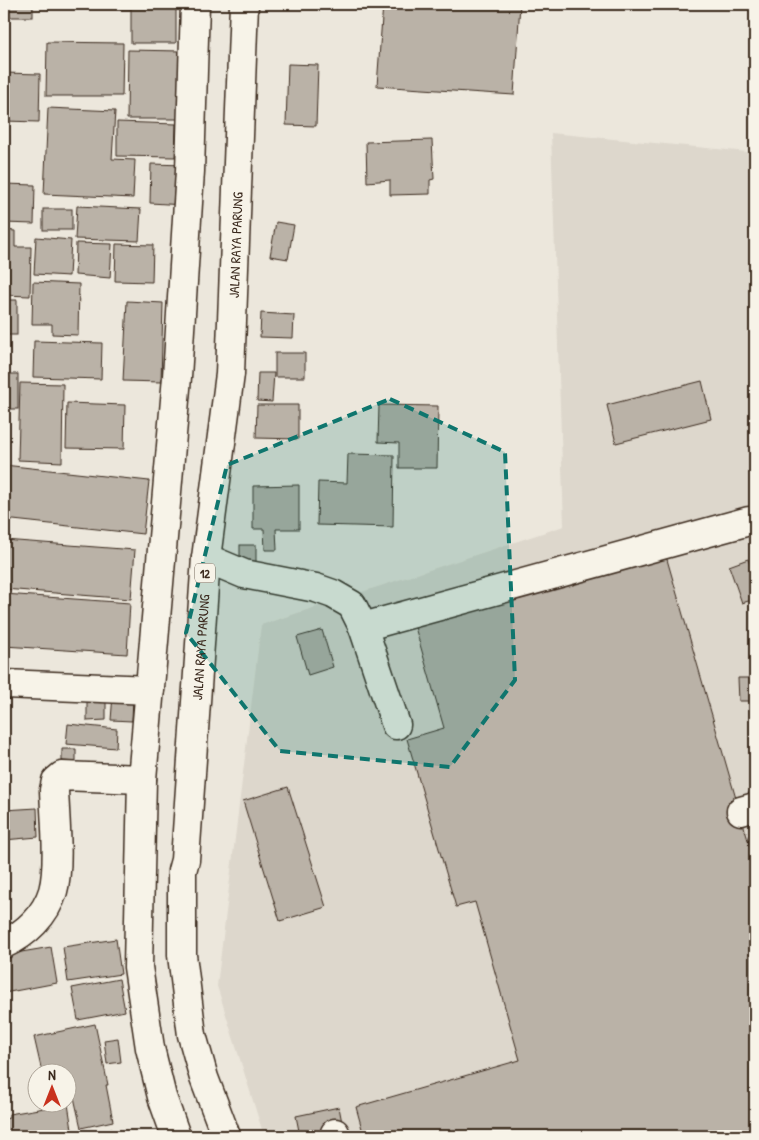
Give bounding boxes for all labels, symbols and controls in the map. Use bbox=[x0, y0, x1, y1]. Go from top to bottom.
street label: JALAN RAYA PARUNG bbox=[223, 191, 246, 298]
road number: 12 bbox=[195, 564, 215, 582]
street label: JALAN RAYA PARUNG bbox=[187, 593, 213, 701]
north arrow bbox=[28, 1062, 78, 1112]
text: N bbox=[48, 1065, 56, 1084]

